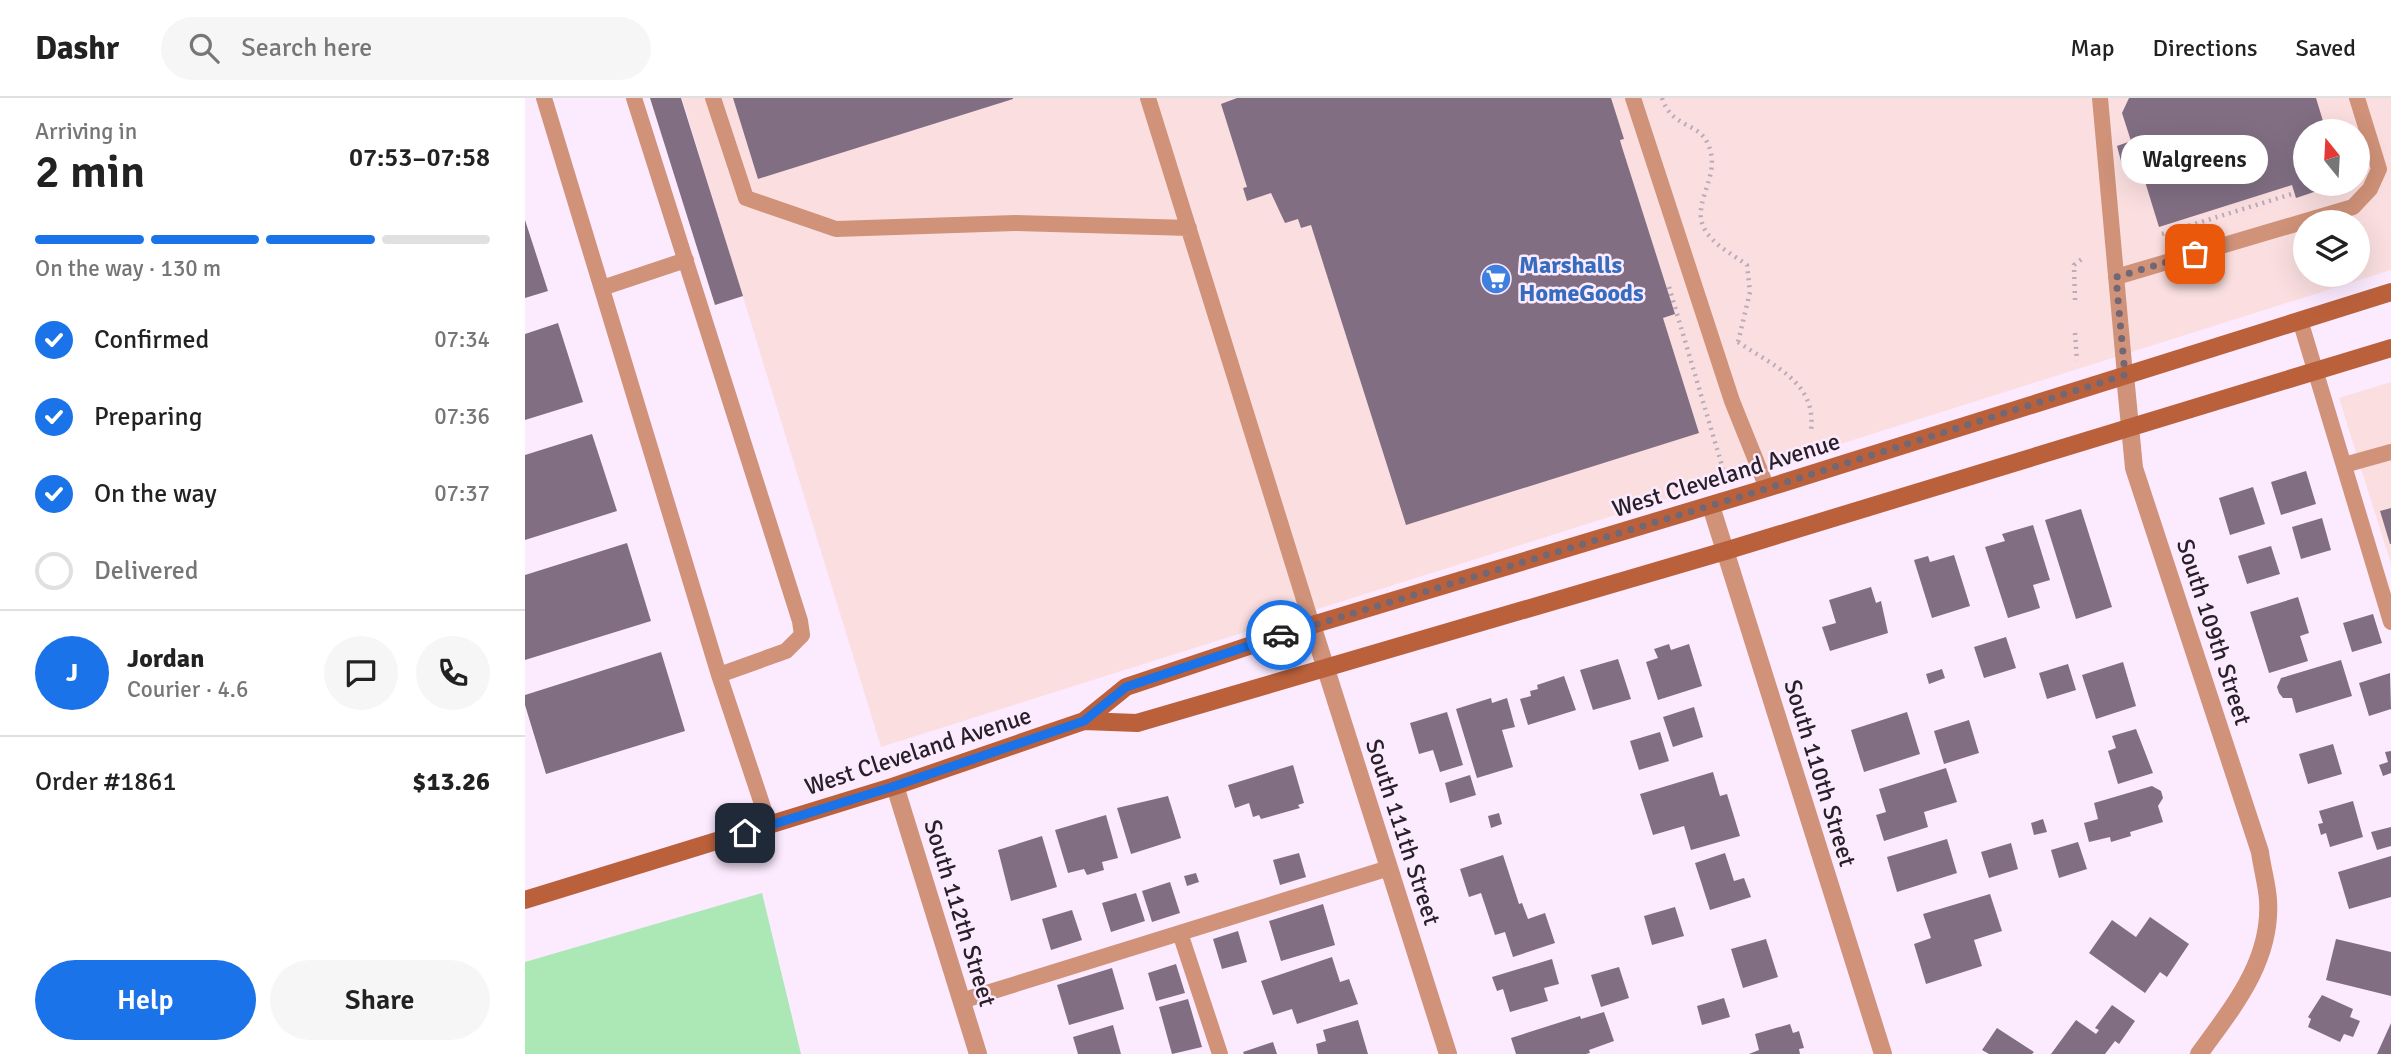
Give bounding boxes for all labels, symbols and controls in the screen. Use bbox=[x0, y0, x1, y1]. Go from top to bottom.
search box bbox=[161, 17, 651, 80]
text: Dashr bbox=[35, 28, 119, 69]
icon: search bbox=[185, 29, 223, 67]
text: Search here bbox=[241, 32, 372, 64]
text: Map bbox=[2070, 33, 2115, 63]
text: Directions bbox=[2153, 33, 2258, 63]
text: Saved bbox=[2296, 33, 2356, 63]
text: Arriving in bbox=[35, 117, 137, 146]
north arrow bbox=[2293, 119, 2369, 196]
map controls bbox=[2293, 119, 2370, 287]
callout: Walgreens bbox=[2121, 135, 2269, 184]
text: 07:53–07:58 bbox=[349, 142, 490, 174]
text: 2 min bbox=[35, 144, 145, 200]
text: Walgreens bbox=[2142, 145, 2247, 174]
button: layers bbox=[2293, 210, 2370, 287]
pin bbox=[2165, 224, 2225, 284]
icon: bag bbox=[2176, 235, 2214, 273]
place label: Marshalls HomeGoods bbox=[1519, 250, 1644, 308]
text: On the way · 130 m bbox=[35, 254, 221, 283]
supermarket icon: Marshalls HomeGoods bbox=[1479, 262, 1513, 296]
icon: check bbox=[35, 321, 73, 359]
text: Confirmed bbox=[94, 324, 209, 356]
text: 07:34 bbox=[434, 325, 490, 354]
icon: check bbox=[35, 398, 73, 436]
text: Preparing bbox=[94, 401, 202, 433]
text: 07:36 bbox=[434, 402, 490, 431]
street label: West Cleveland Avenue bbox=[1608, 426, 1844, 524]
icon: check bbox=[35, 475, 73, 513]
text: On the way bbox=[94, 478, 217, 510]
text: 07:37 bbox=[434, 479, 490, 508]
street label: South 109th Street bbox=[2170, 535, 2258, 729]
text: Delivered bbox=[94, 555, 199, 587]
courier bbox=[1246, 600, 1316, 670]
icon: car bbox=[1262, 616, 1300, 654]
button: chat bbox=[324, 636, 398, 710]
button: phone bbox=[416, 636, 490, 710]
text: Jordan bbox=[127, 643, 204, 675]
text: J bbox=[66, 657, 78, 689]
text: Courier · 4.6 bbox=[127, 675, 248, 704]
street label: South 110th Street bbox=[1777, 676, 1863, 870]
street label: West Cleveland Avenue bbox=[801, 700, 1035, 802]
street label: South 111th Street bbox=[1359, 735, 1447, 929]
text: Order #1861 bbox=[35, 766, 176, 798]
text: $13.26 bbox=[412, 766, 490, 798]
pin bbox=[715, 803, 775, 863]
icon: home bbox=[726, 814, 764, 852]
street label: South 112th Street bbox=[917, 816, 1003, 1010]
button: Help bbox=[35, 960, 256, 1040]
button: Share bbox=[270, 960, 490, 1040]

